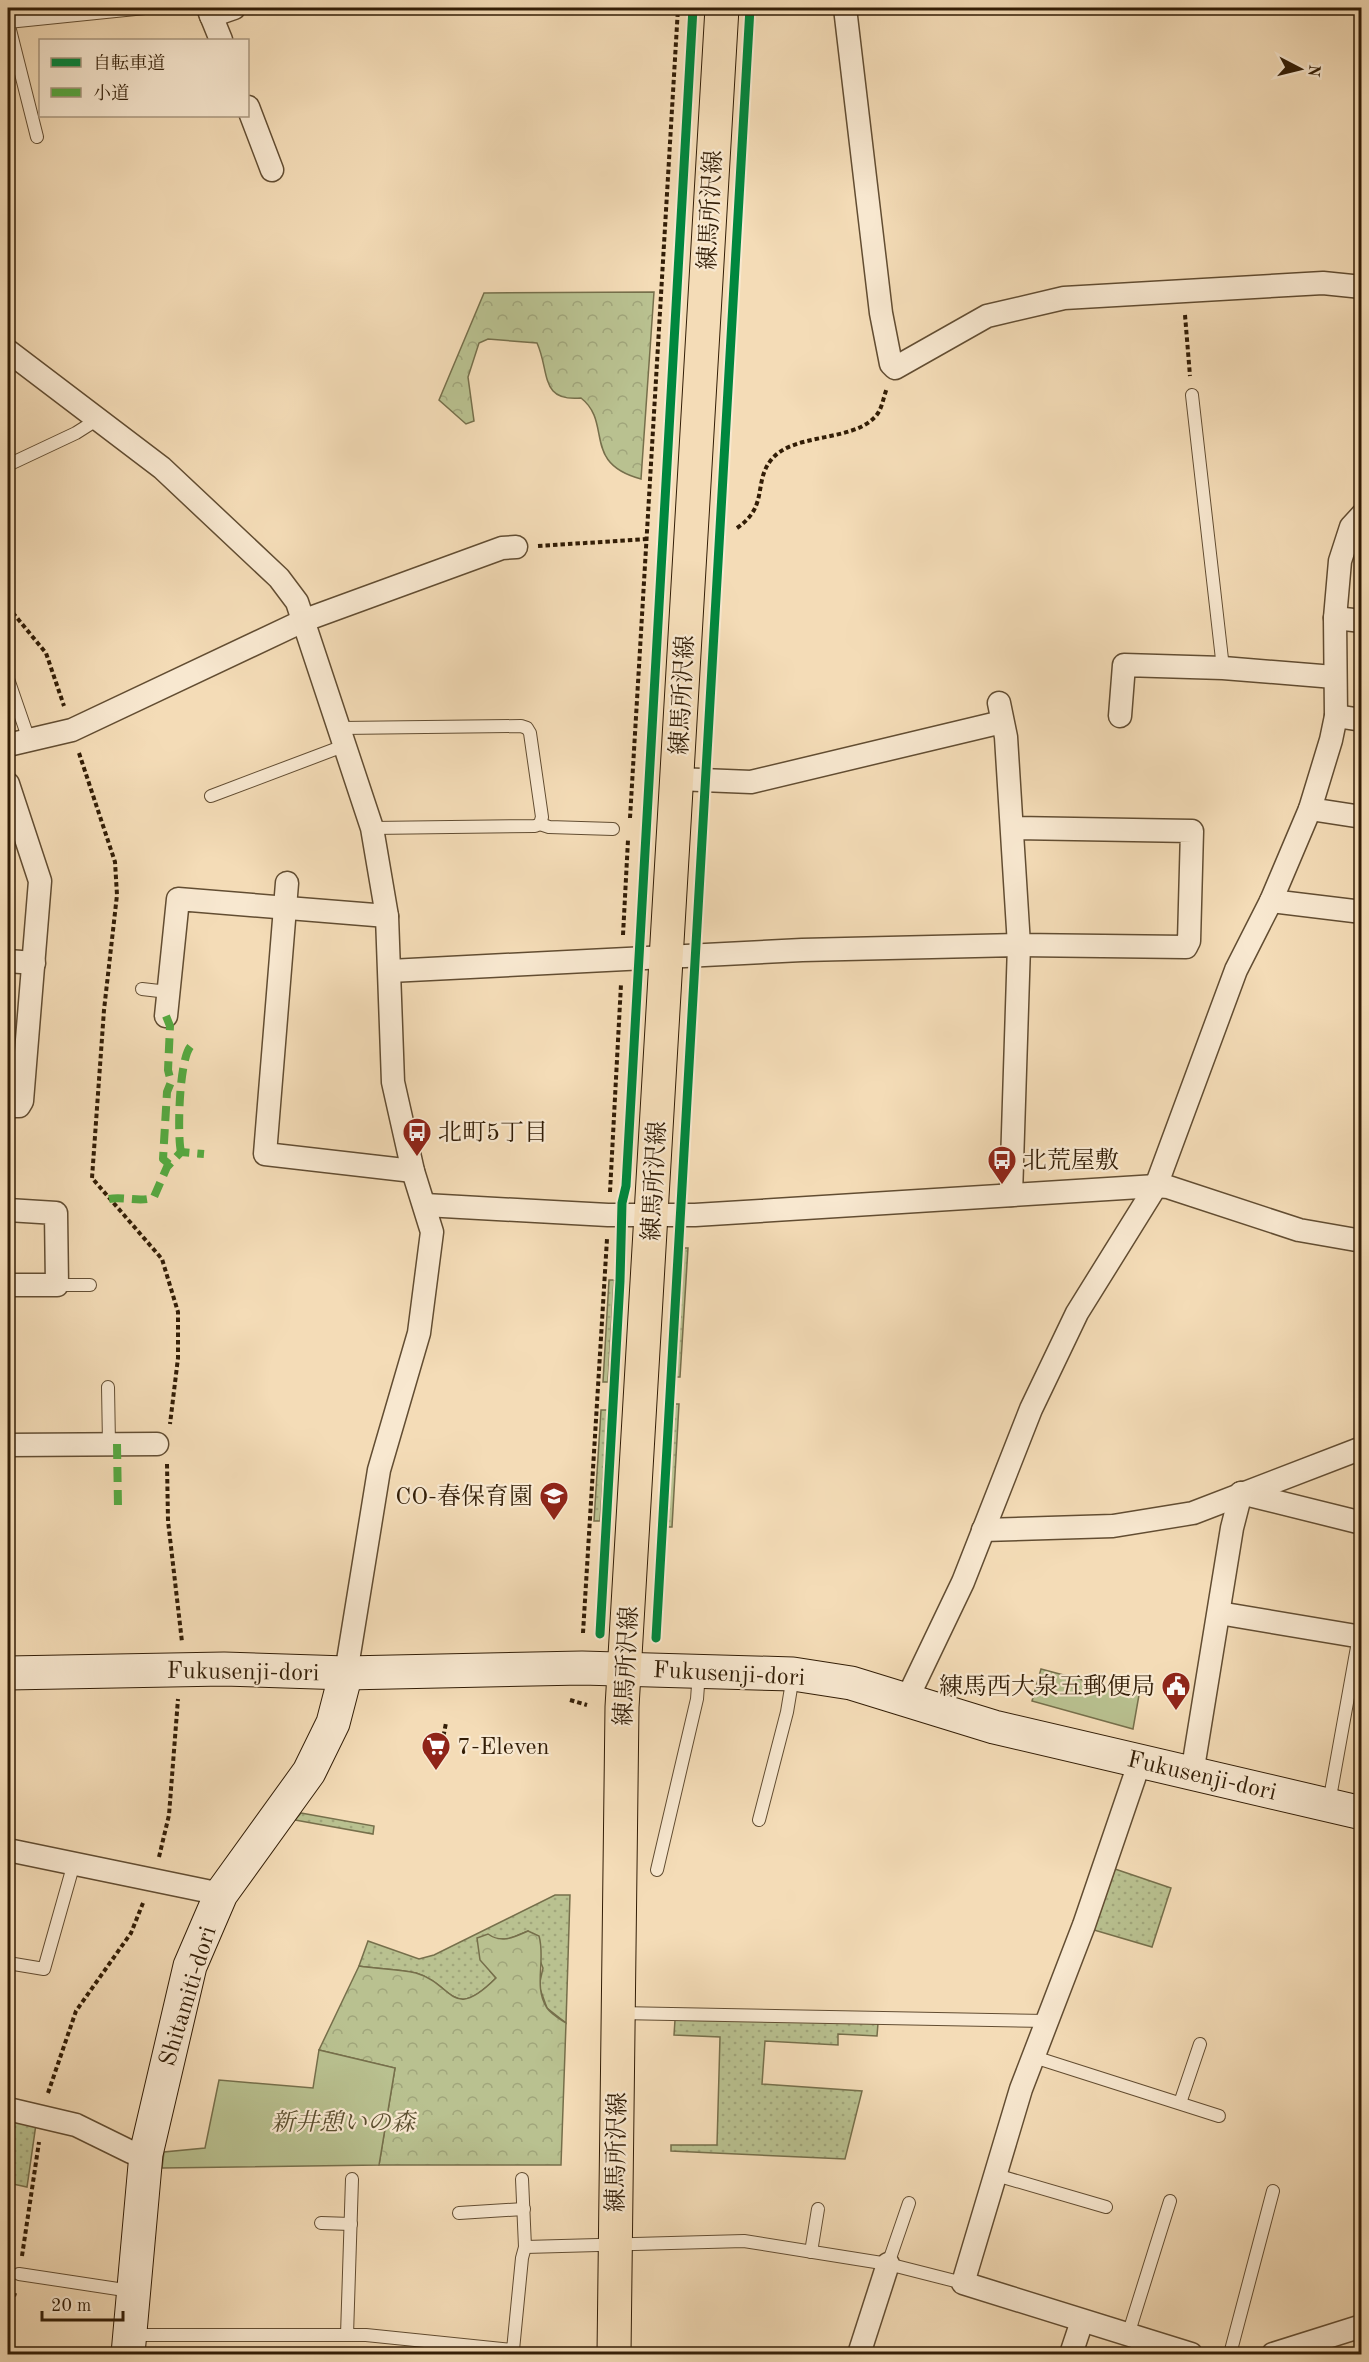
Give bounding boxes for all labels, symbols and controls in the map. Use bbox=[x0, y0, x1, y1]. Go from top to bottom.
legend bbox=[39, 39, 249, 117]
north arrow bbox=[1270, 39, 1330, 99]
text: 自転車道 bbox=[93, 53, 165, 73]
text: N bbox=[1304, 64, 1322, 78]
text: 小道 bbox=[93, 83, 129, 103]
street label: 練馬所沢線 bbox=[694, 149, 727, 271]
street label: 練馬所沢線 bbox=[666, 634, 699, 756]
bus stop icon: 北町5丁目 bbox=[401, 1116, 433, 1158]
place label: 北町5丁目 bbox=[438, 1120, 548, 1146]
street label: 練馬所沢線 bbox=[638, 1120, 671, 1242]
bus stop icon: 北荒屋敷 bbox=[986, 1144, 1018, 1186]
place label: 北荒屋敷 bbox=[1023, 1147, 1119, 1174]
school or university icon: CO-春保育園 bbox=[538, 1480, 570, 1522]
place label: CO-春保育園 bbox=[395, 1483, 533, 1510]
street label: 練馬所沢線 bbox=[610, 1605, 643, 1727]
street label: Fukusenji-dori bbox=[652, 1659, 806, 1691]
street label: Fukusenji-dori bbox=[166, 1660, 319, 1686]
public building icon: 練馬西大泉五郵便局 bbox=[1160, 1670, 1192, 1712]
place label: 練馬西大泉五郵便局 bbox=[939, 1673, 1155, 1700]
supermarket icon: 7-Eleven bbox=[420, 1730, 452, 1772]
place label: 7-Eleven bbox=[457, 1736, 549, 1760]
street label: Fukusenji-dori bbox=[1125, 1748, 1279, 1806]
street label: Shitamiti-dori bbox=[156, 1924, 222, 2069]
street label: 練馬所沢線 bbox=[602, 2092, 631, 2212]
park label: 新井憩いの森 bbox=[271, 2109, 418, 2136]
scale bar bbox=[42, 2284, 123, 2322]
text: 20 m bbox=[51, 2297, 91, 2315]

